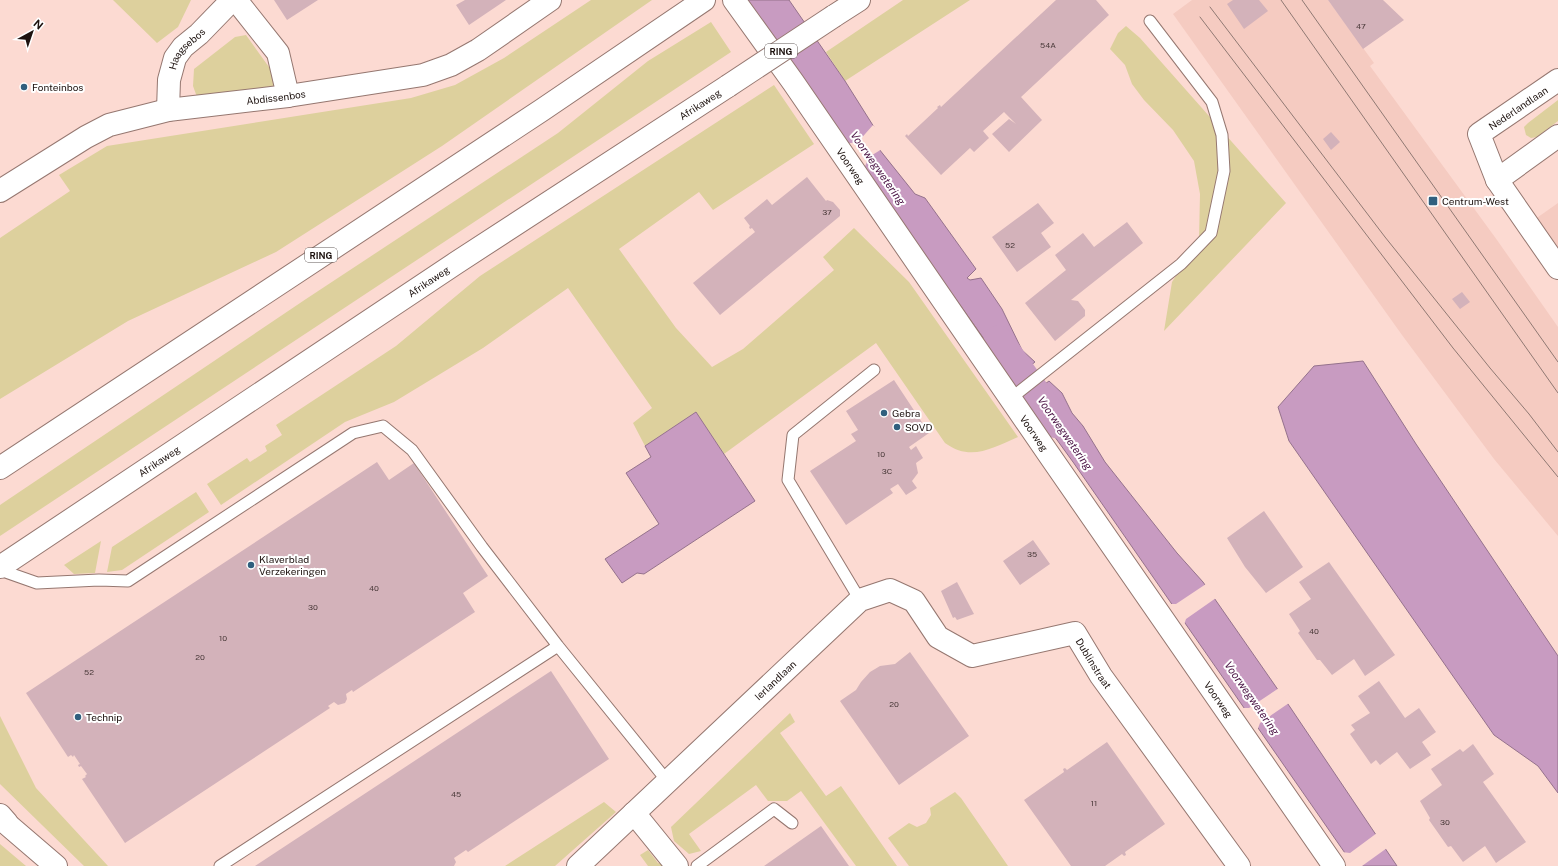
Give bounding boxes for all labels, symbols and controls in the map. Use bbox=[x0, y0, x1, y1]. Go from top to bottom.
north arrow bbox=[12, 12, 52, 52]
text: N bbox=[31, 17, 46, 32]
house number: 47 bbox=[1356, 21, 1366, 31]
street label: Haagsebos bbox=[166, 25, 208, 71]
house number: 54A bbox=[1040, 40, 1056, 50]
road number: RING bbox=[765, 44, 797, 58]
place label: Fonteinbos bbox=[32, 81, 83, 93]
marker: Fonteinbos bbox=[19, 82, 29, 92]
street label: Nederlandlaan bbox=[1486, 84, 1550, 132]
street label: Afrikaweg bbox=[677, 86, 723, 122]
street label: Abdissenbos bbox=[246, 87, 306, 107]
water label: Voorwegwetering bbox=[848, 129, 908, 207]
street label: Voorweg bbox=[834, 146, 867, 186]
marker: Centrum-West bbox=[1427, 195, 1439, 207]
place label: Centrum-West bbox=[1442, 195, 1509, 207]
house number: 37 bbox=[822, 207, 832, 217]
house number: 52 bbox=[1005, 240, 1015, 250]
road number: RING bbox=[305, 248, 337, 262]
street label: Afrikaweg bbox=[405, 263, 452, 299]
water label: Voorwegwetering bbox=[1035, 394, 1095, 472]
place label: Gebra bbox=[892, 407, 920, 419]
marker: Gebra bbox=[879, 408, 889, 418]
street label: Voorweg bbox=[1018, 413, 1051, 453]
place label: SOVD bbox=[905, 421, 932, 433]
marker: SOVD bbox=[892, 422, 902, 432]
street label: Afrikaweg bbox=[136, 443, 182, 479]
house number: 10 bbox=[877, 449, 885, 459]
house number: 3C bbox=[882, 466, 893, 476]
house number: 35 bbox=[1027, 549, 1037, 559]
place label: Klaverblad Verzekeringen bbox=[259, 553, 326, 577]
marker: Klaverblad Verzekeringen bbox=[246, 560, 256, 570]
house number: 40 bbox=[369, 583, 379, 593]
house number: 30 bbox=[308, 602, 318, 612]
house number: 40 bbox=[1309, 626, 1319, 636]
house number: 10 bbox=[219, 633, 227, 643]
street label: Dublinstraat bbox=[1073, 636, 1114, 691]
house number: 20 bbox=[195, 652, 205, 662]
street label: Ierlandlaan bbox=[752, 658, 799, 702]
water label: Voorwegwetering bbox=[1222, 659, 1282, 737]
house number: 52 bbox=[84, 667, 94, 677]
street label: Voorweg bbox=[1202, 679, 1235, 720]
house number: 20 bbox=[889, 699, 899, 709]
place label: Technip bbox=[86, 711, 122, 723]
marker: Technip bbox=[73, 712, 83, 722]
house number: 45 bbox=[451, 789, 461, 799]
house number: 11 bbox=[1091, 798, 1097, 808]
house number: 30 bbox=[1440, 817, 1450, 827]

